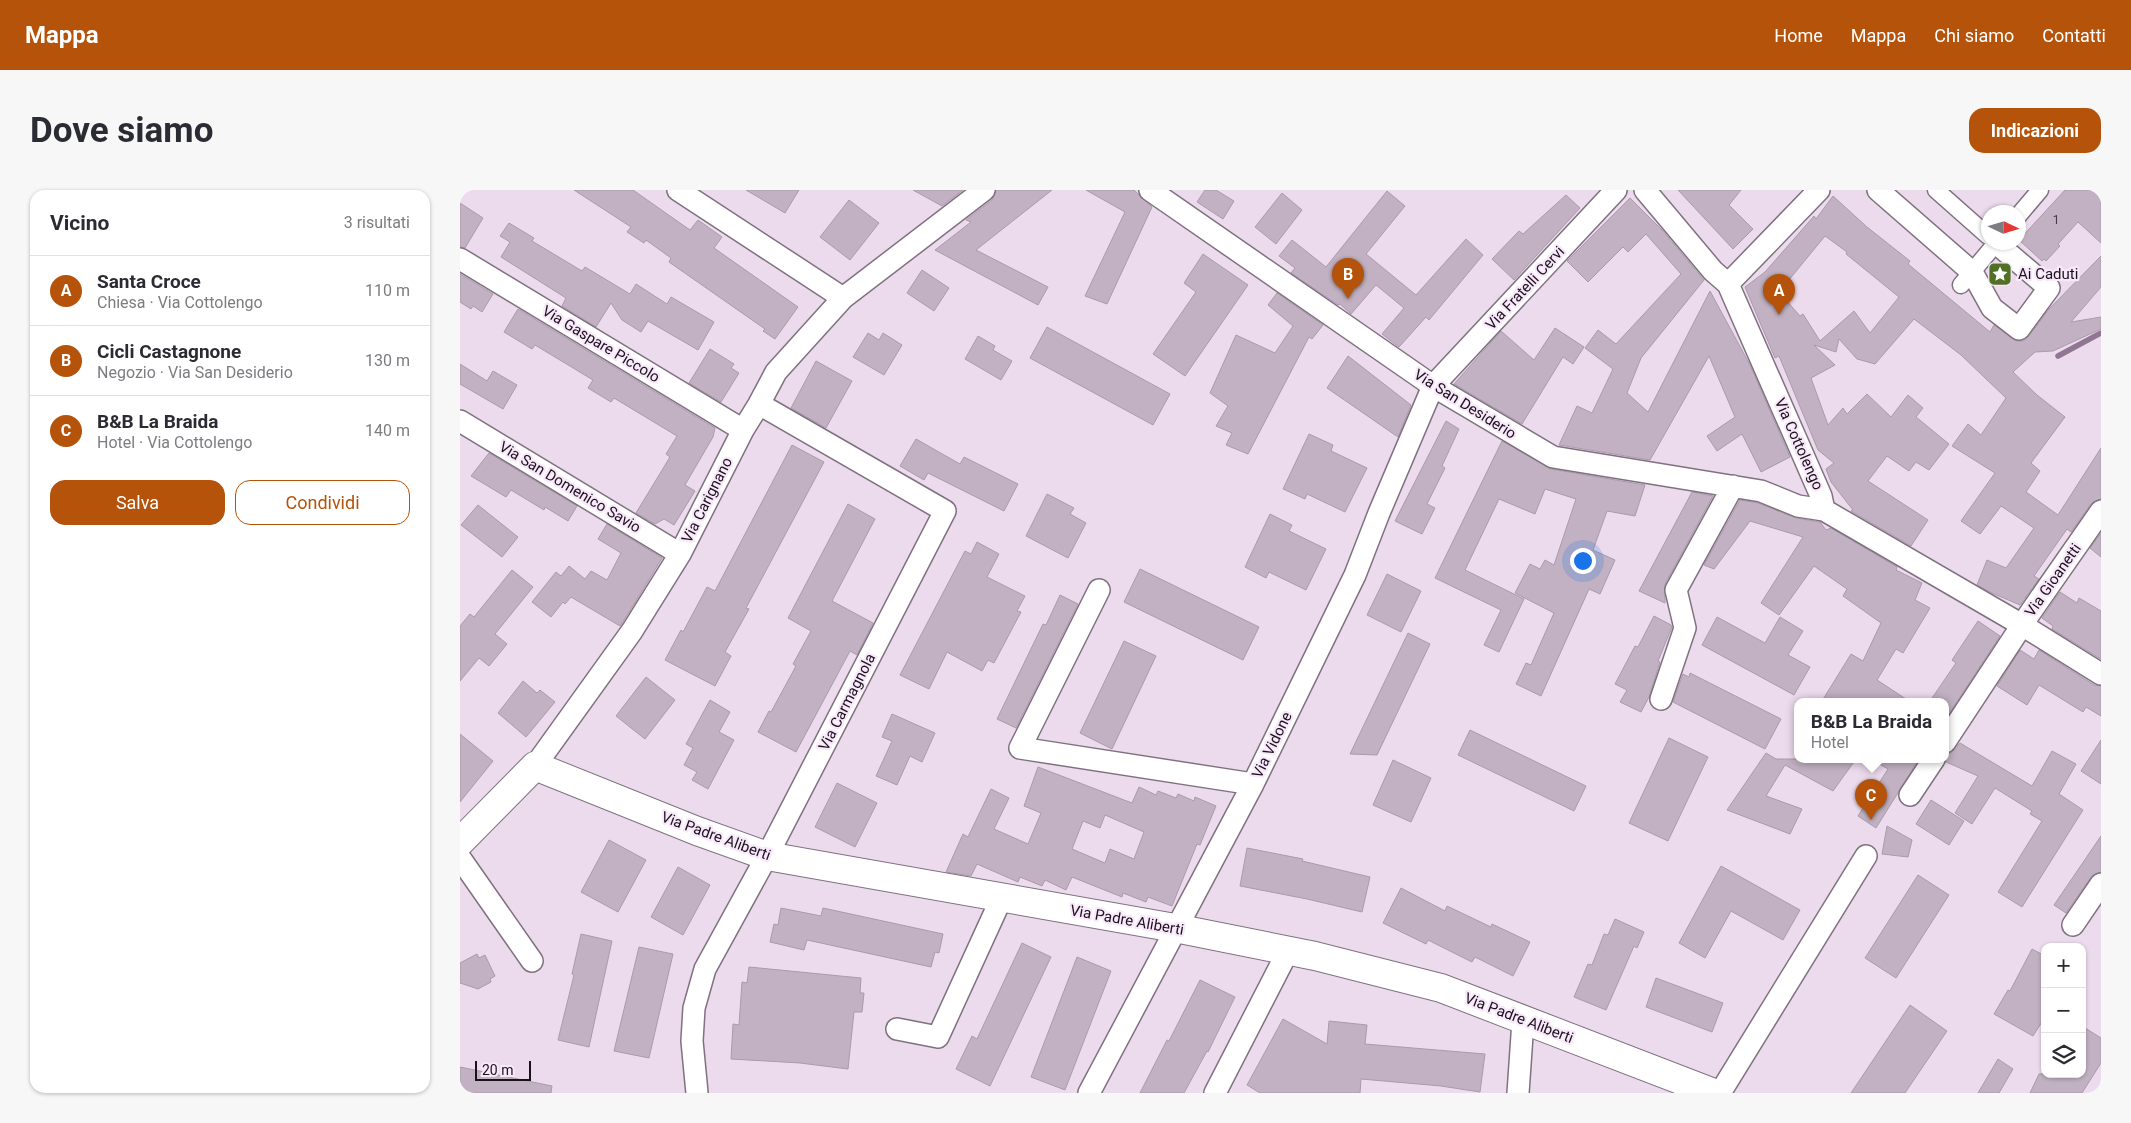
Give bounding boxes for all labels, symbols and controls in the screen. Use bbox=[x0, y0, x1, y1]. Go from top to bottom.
text: Mappa bbox=[25, 21, 99, 49]
text: Home bbox=[1774, 25, 1823, 46]
text: Mappa bbox=[1851, 25, 1906, 46]
text: Chi siamo bbox=[1934, 25, 2014, 46]
text: Contatti bbox=[2042, 25, 2106, 46]
button: Indicazioni bbox=[1969, 108, 2101, 153]
text: Dove siamo bbox=[30, 110, 213, 151]
north arrow bbox=[1981, 205, 2026, 250]
text: Vicino bbox=[50, 211, 109, 235]
text: 3 risultati bbox=[344, 213, 410, 232]
house number: 1 bbox=[2053, 213, 2059, 227]
street label: Via Fratelli Cervi bbox=[1482, 243, 1568, 333]
pin: B bbox=[1332, 258, 1364, 299]
place icon: Ai Caduti bbox=[1987, 261, 2013, 287]
place label: Ai Caduti bbox=[2018, 265, 2078, 283]
text: Santa Croce bbox=[97, 270, 201, 293]
pin: A bbox=[1763, 274, 1795, 315]
text: A bbox=[61, 281, 71, 300]
text: 110 m bbox=[365, 281, 410, 300]
text: Chiesa · Via Cottolengo bbox=[97, 293, 263, 312]
street label: Via Gaspare Piccolo bbox=[539, 302, 663, 386]
text: Cicli Castagnone bbox=[97, 340, 241, 363]
text: B bbox=[61, 351, 71, 370]
text: 130 m bbox=[365, 351, 410, 370]
text: Negozio · Via San Desiderio bbox=[97, 363, 293, 382]
street label: Via San Desiderio bbox=[1411, 365, 1519, 443]
street label: Via Cottolengo bbox=[1771, 395, 1827, 493]
text: B&B La Braida bbox=[97, 410, 218, 433]
text: C bbox=[61, 421, 71, 440]
text: 140 m bbox=[365, 421, 410, 440]
text: Hotel · Via Cottolengo bbox=[97, 433, 252, 452]
street label: Via San Domenico Savio bbox=[496, 438, 644, 536]
street label: Via Carignano bbox=[678, 454, 736, 546]
button: Salva bbox=[50, 480, 225, 525]
button: Condividi bbox=[235, 480, 410, 525]
street label: Via Gioanetti bbox=[2021, 540, 2085, 620]
your location bbox=[1570, 548, 1596, 574]
street label: Via Carmagnola bbox=[815, 650, 879, 754]
popup bbox=[1794, 698, 1949, 763]
street label: Via Vidone bbox=[1248, 709, 1296, 781]
text: B&B La Braida bbox=[1811, 710, 1932, 733]
text: Hotel bbox=[1811, 733, 1849, 752]
pin: C bbox=[1855, 779, 1887, 820]
street label: Via Padre Aliberti bbox=[659, 808, 773, 864]
street label: Via Padre Aliberti bbox=[1069, 901, 1185, 939]
map controls bbox=[2041, 943, 2086, 1078]
button: + bbox=[2041, 943, 2086, 988]
button: − bbox=[2041, 988, 2086, 1033]
street label: Via Padre Aliberti bbox=[1462, 989, 1576, 1047]
button: layers bbox=[2041, 1033, 2086, 1078]
scale bar bbox=[475, 1058, 531, 1081]
text: 20 m bbox=[482, 1062, 514, 1078]

